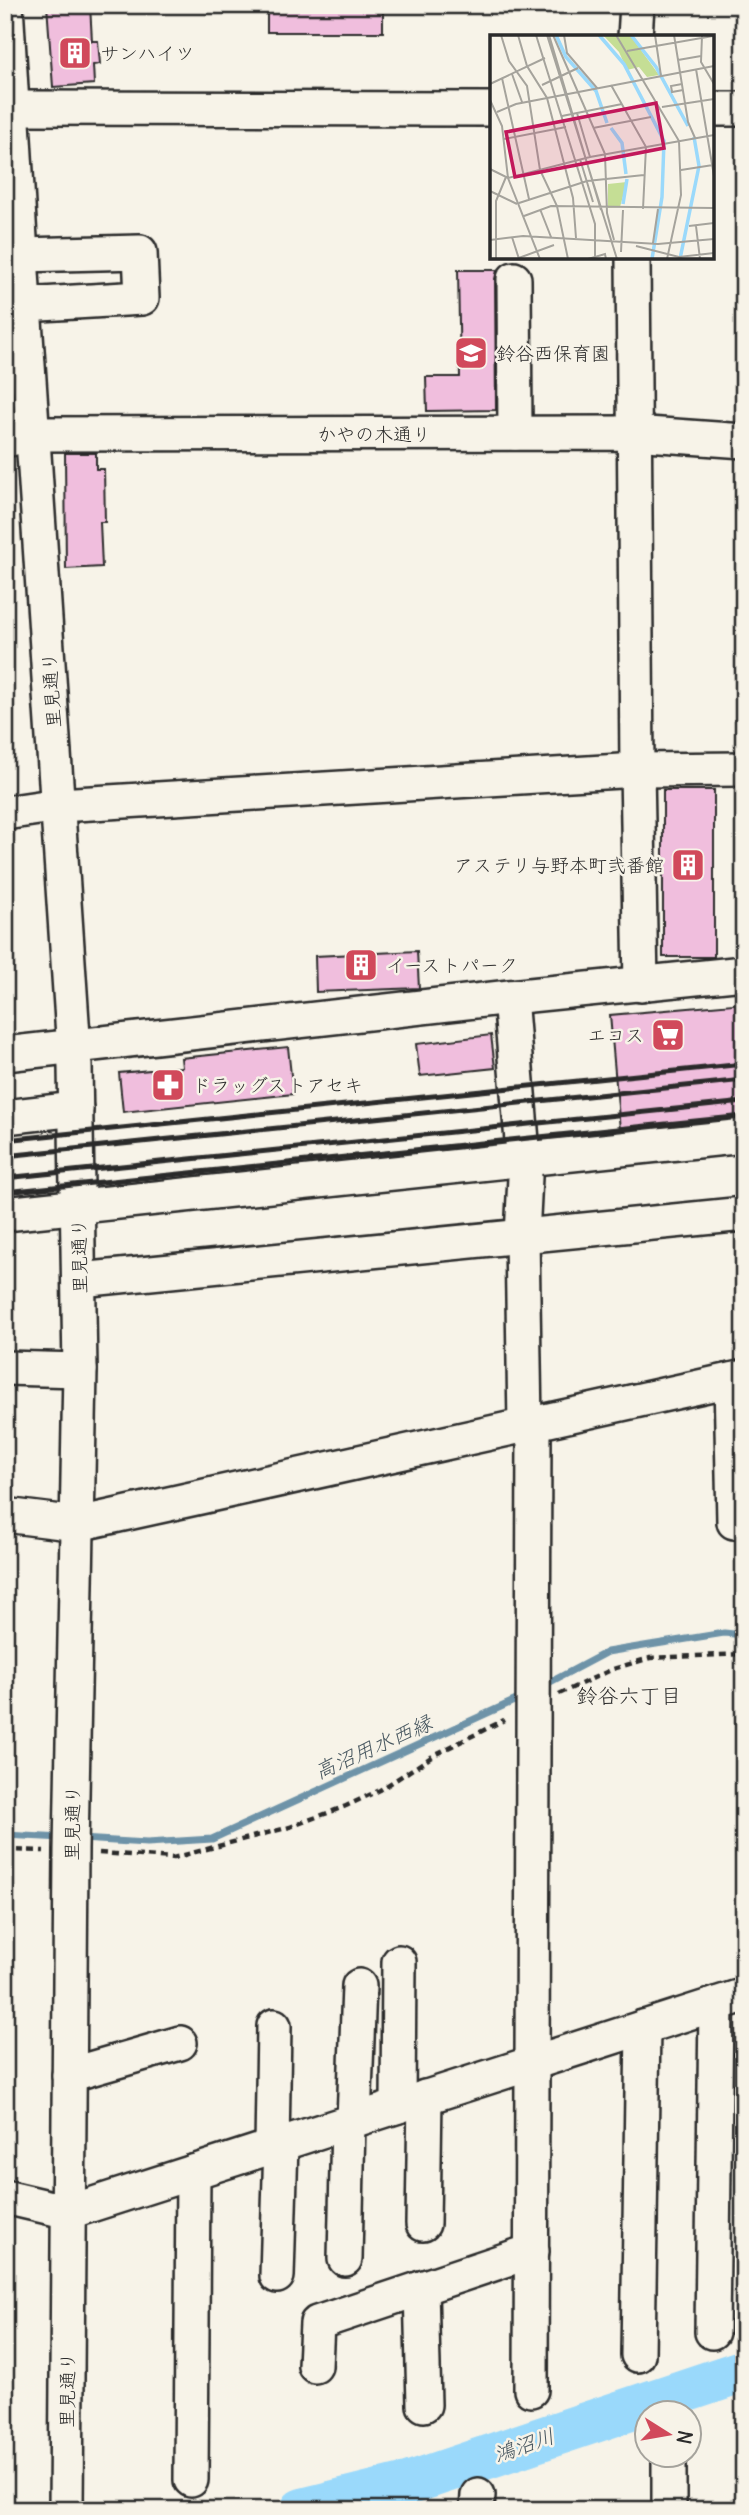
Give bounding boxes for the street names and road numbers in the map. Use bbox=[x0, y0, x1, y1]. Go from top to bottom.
street label: かやの木通り bbox=[317, 422, 431, 446]
street label: 里見通り bbox=[36, 651, 66, 729]
street label: 里見通り bbox=[66, 1218, 92, 1294]
street label: 里見通り bbox=[59, 1785, 85, 1861]
street label: 里見通り bbox=[54, 2352, 80, 2428]

